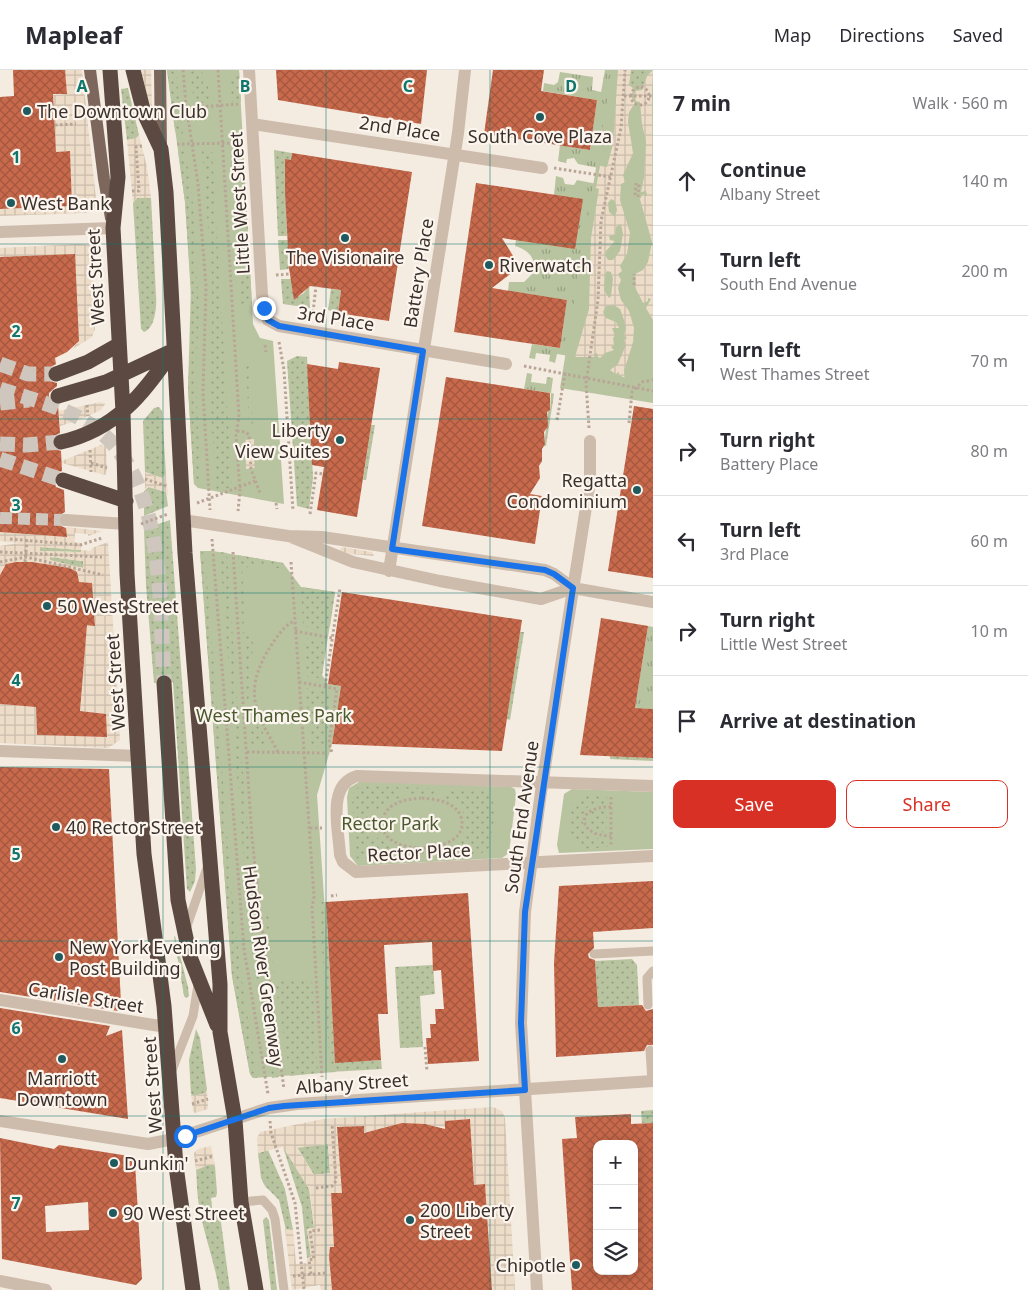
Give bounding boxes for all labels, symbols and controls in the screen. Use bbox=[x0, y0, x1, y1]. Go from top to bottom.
text: Mapleaf bbox=[25, 18, 122, 51]
text: Map bbox=[774, 23, 811, 47]
text: Directions bbox=[839, 23, 925, 47]
text: Saved bbox=[953, 23, 1003, 47]
text: A bbox=[76, 75, 88, 97]
text: B bbox=[240, 75, 250, 97]
text: C bbox=[403, 75, 413, 97]
text: D bbox=[565, 75, 577, 97]
text: 7 min bbox=[673, 89, 731, 117]
text: Walk · 560 m bbox=[913, 92, 1008, 114]
place label: The Downtown Club bbox=[37, 99, 207, 123]
marker: The Downtown Club bbox=[21, 105, 33, 117]
street label: 2nd Place bbox=[358, 110, 442, 146]
marker: South Cove Plaza bbox=[534, 111, 546, 123]
place label: South Cove Plaza bbox=[468, 124, 612, 148]
street label: Little West Street bbox=[223, 130, 255, 275]
text: 1 bbox=[11, 146, 21, 168]
text: Continue bbox=[720, 157, 806, 183]
icon: ahead bbox=[673, 167, 701, 195]
text: 140 m bbox=[961, 170, 1008, 192]
text: Albany Street bbox=[720, 183, 820, 205]
place label: West Bank bbox=[21, 191, 110, 215]
marker: West Bank bbox=[5, 197, 17, 209]
street label: Battery Place bbox=[397, 216, 439, 330]
street label: West Street bbox=[80, 228, 110, 326]
marker: The Visionaire bbox=[339, 232, 351, 244]
place label: The Visionaire bbox=[286, 245, 404, 269]
text: Turn left bbox=[720, 247, 801, 273]
place label: Riverwatch bbox=[499, 253, 592, 277]
icon: left bbox=[673, 257, 701, 285]
marker: Riverwatch bbox=[483, 259, 495, 271]
text: 200 m bbox=[961, 260, 1008, 282]
text: South End Avenue bbox=[720, 273, 857, 295]
route end bbox=[253, 297, 276, 320]
street label: 3rd Place bbox=[296, 300, 376, 336]
text: 2 bbox=[11, 320, 21, 342]
text: Turn left bbox=[720, 337, 801, 363]
icon: left bbox=[673, 347, 701, 375]
text: 70 m bbox=[971, 350, 1008, 372]
text: West Thames Street bbox=[720, 363, 869, 385]
place label: Liberty View Suites bbox=[235, 418, 331, 463]
text: Turn right bbox=[720, 427, 815, 453]
marker: Liberty View Suites bbox=[334, 434, 346, 446]
icon: right bbox=[673, 437, 701, 465]
text: 80 m bbox=[971, 440, 1008, 462]
text: Battery Place bbox=[720, 453, 818, 475]
place label: Regatta Condominium bbox=[506, 468, 627, 513]
marker: Regatta Condominium bbox=[631, 484, 643, 496]
text: 3 bbox=[11, 494, 21, 516]
text: Turn left bbox=[720, 517, 801, 543]
icon: left bbox=[673, 527, 701, 555]
text: 60 m bbox=[971, 530, 1008, 552]
text: 3rd Place bbox=[720, 543, 789, 565]
place label: 50 West Street bbox=[57, 594, 179, 618]
marker: 50 West Street bbox=[41, 600, 53, 612]
text: Turn right bbox=[720, 607, 815, 633]
icon: right bbox=[673, 617, 701, 645]
text: 10 m bbox=[971, 620, 1008, 642]
street label: West Street bbox=[100, 632, 130, 731]
text: Little West Street bbox=[720, 633, 847, 655]
text: 4 bbox=[11, 669, 21, 691]
park label: West Thames Park bbox=[196, 703, 352, 727]
icon: arrive bbox=[673, 707, 701, 735]
text: Arrive at destination bbox=[720, 708, 916, 734]
street label: South End Avenue bbox=[498, 739, 544, 895]
button: Save bbox=[673, 780, 836, 828]
button: Share bbox=[846, 780, 1008, 828]
park label: Rector Park bbox=[341, 811, 439, 835]
place label: 40 Rector Street bbox=[66, 815, 202, 839]
marker: 40 Rector Street bbox=[50, 821, 62, 833]
street label: Rector Place bbox=[366, 837, 472, 867]
text: 5 bbox=[11, 843, 21, 865]
street label: Hudson River Greenway bbox=[238, 864, 290, 1069]
place label: New York Evening Post Building bbox=[69, 935, 220, 980]
marker: New York Evening Post Building bbox=[53, 951, 65, 963]
street label: Carlisle Street bbox=[27, 976, 146, 1018]
text: 6 bbox=[11, 1017, 21, 1039]
street label: West Street bbox=[137, 1035, 167, 1134]
marker: Marriott Downtown bbox=[56, 1053, 68, 1065]
place label: Marriott Downtown bbox=[16, 1066, 108, 1111]
street label: Albany Street bbox=[295, 1067, 409, 1099]
route start bbox=[174, 1125, 197, 1148]
map controls bbox=[593, 1140, 638, 1275]
button: + bbox=[593, 1140, 638, 1185]
place label: Dunkin' bbox=[124, 1151, 189, 1175]
marker: Dunkin' bbox=[108, 1157, 120, 1169]
button: − bbox=[593, 1185, 638, 1230]
text: 7 bbox=[11, 1192, 21, 1214]
place label: 200 Liberty Street bbox=[420, 1198, 515, 1243]
place label: 90 West Street bbox=[123, 1201, 245, 1225]
marker: 90 West Street bbox=[107, 1207, 119, 1219]
marker: 200 Liberty Street bbox=[404, 1214, 416, 1226]
button: layers bbox=[593, 1230, 638, 1275]
place label: Chipotle bbox=[496, 1253, 566, 1277]
marker: Chipotle bbox=[570, 1259, 582, 1271]

